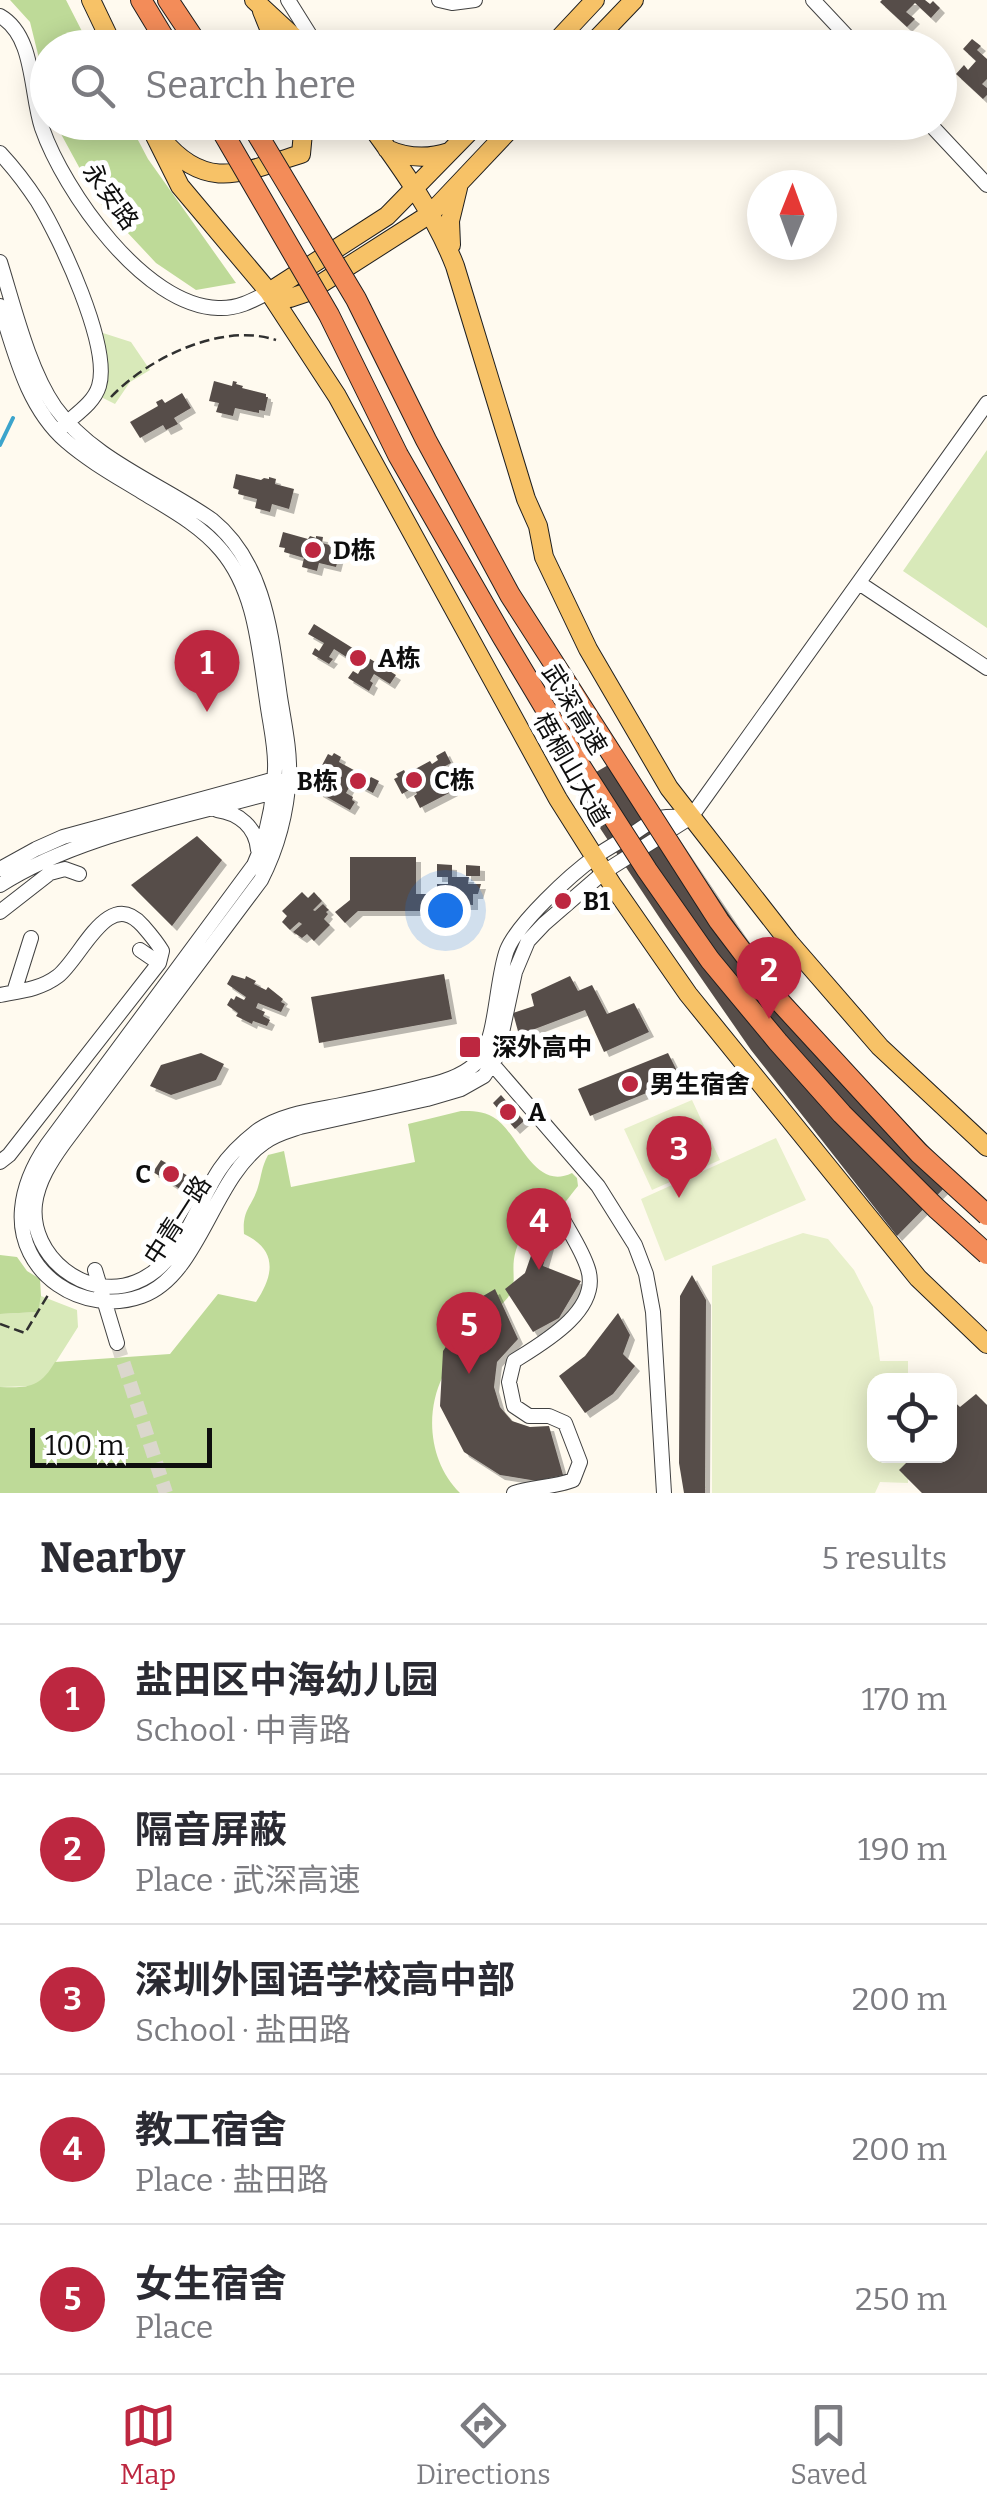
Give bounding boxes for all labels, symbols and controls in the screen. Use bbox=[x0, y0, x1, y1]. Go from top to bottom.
search box bbox=[30, 30, 957, 140]
icon: search bbox=[65, 58, 120, 113]
text: Search here bbox=[145, 62, 356, 108]
street label: 永安路 bbox=[76, 157, 144, 236]
north arrow bbox=[747, 170, 837, 260]
place label: D栋 bbox=[333, 536, 376, 566]
marker: D栋 bbox=[302, 539, 324, 561]
pin: 1 bbox=[174, 630, 240, 712]
place label: A栋 bbox=[378, 644, 421, 674]
marker: A栋 bbox=[347, 647, 369, 669]
street label: 武深高速 bbox=[536, 659, 613, 760]
street label: 梧桐山大道 bbox=[527, 708, 615, 831]
place label: C栋 bbox=[434, 766, 475, 796]
place label: B栋 bbox=[297, 767, 338, 797]
marker: C栋 bbox=[403, 769, 425, 791]
marker: B栋 bbox=[347, 770, 369, 792]
your location bbox=[420, 885, 471, 936]
place label: B1 bbox=[583, 887, 610, 917]
marker: B1 bbox=[552, 890, 574, 912]
pin: 2 bbox=[736, 936, 802, 1019]
place label: 深外高中 bbox=[492, 1033, 592, 1063]
marker: 深外高中 bbox=[457, 1034, 483, 1060]
place label: 男生宿舍 bbox=[650, 1070, 750, 1100]
marker: 男生宿舍 bbox=[619, 1073, 641, 1095]
place label: A bbox=[528, 1098, 546, 1128]
marker: A bbox=[497, 1101, 519, 1123]
pin: 3 bbox=[646, 1116, 712, 1198]
place label: C bbox=[135, 1160, 151, 1190]
marker: C bbox=[160, 1163, 182, 1185]
street label: 中青一路 bbox=[138, 1170, 218, 1271]
pin: 4 bbox=[506, 1188, 572, 1270]
pin: 5 bbox=[436, 1292, 502, 1374]
map controls bbox=[867, 1373, 957, 1463]
button: locate bbox=[867, 1373, 957, 1463]
scale bar bbox=[30, 1423, 212, 1468]
text: 100 m bbox=[45, 1429, 125, 1462]
text: Nearby bbox=[40, 1533, 185, 1583]
text: 5 results bbox=[822, 1539, 947, 1577]
text: 盐田区中海幼儿园 bbox=[135, 1657, 439, 1703]
text: 1 bbox=[66, 1680, 79, 1718]
text: 170 m bbox=[861, 1680, 947, 1718]
text: School · 中青路 bbox=[135, 1711, 351, 1749]
text: 隔音屏蔽 bbox=[135, 1807, 287, 1853]
text: 2 bbox=[63, 1830, 82, 1868]
text: 190 m bbox=[858, 1830, 947, 1868]
text: Place · 武深高速 bbox=[135, 1861, 361, 1899]
text: 深圳外国语学校高中部 bbox=[135, 1957, 515, 2003]
text: 3 bbox=[63, 1980, 82, 2018]
text: 200 m bbox=[852, 1980, 947, 2018]
text: School · 盐田路 bbox=[135, 2011, 351, 2049]
text: 教工宿舍 bbox=[135, 2107, 287, 2153]
text: 4 bbox=[63, 2130, 82, 2168]
text: 200 m bbox=[852, 2130, 947, 2168]
text: Place · 盐田路 bbox=[135, 2161, 329, 2199]
text: 女生宿舍 bbox=[135, 2261, 287, 2307]
text: 5 bbox=[64, 2280, 81, 2318]
text: 250 m bbox=[855, 2280, 947, 2318]
text: Place bbox=[135, 2308, 213, 2346]
tab: Map bbox=[120, 2398, 176, 2491]
tab: Directions bbox=[416, 2398, 551, 2491]
tab: Saved bbox=[790, 2398, 867, 2491]

